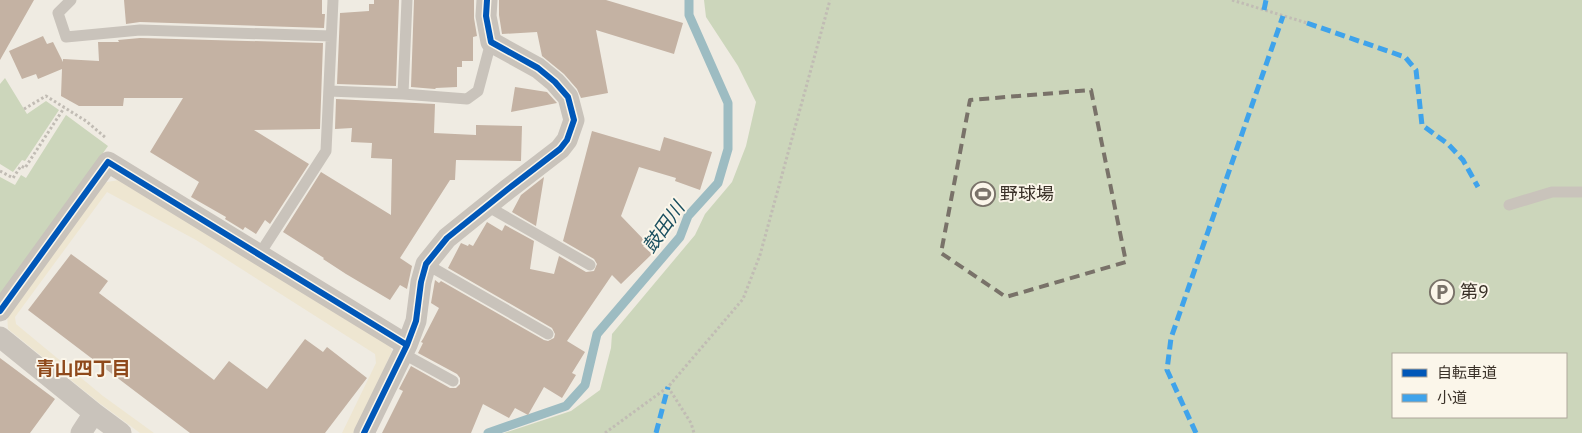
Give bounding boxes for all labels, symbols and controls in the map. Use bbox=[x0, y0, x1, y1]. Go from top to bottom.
sports icon: 野球場 bbox=[970, 181, 996, 207]
place label: 野球場 bbox=[1000, 182, 1054, 205]
water label: 鼓田川 bbox=[637, 195, 690, 257]
parking icon: 第9 bbox=[1429, 279, 1455, 305]
place label: 第9 bbox=[1460, 280, 1489, 303]
legend bbox=[1392, 353, 1567, 418]
district label: 青山四丁目 bbox=[35, 356, 131, 380]
text: 自転車道 bbox=[1437, 363, 1497, 382]
text: 小道 bbox=[1437, 388, 1467, 407]

